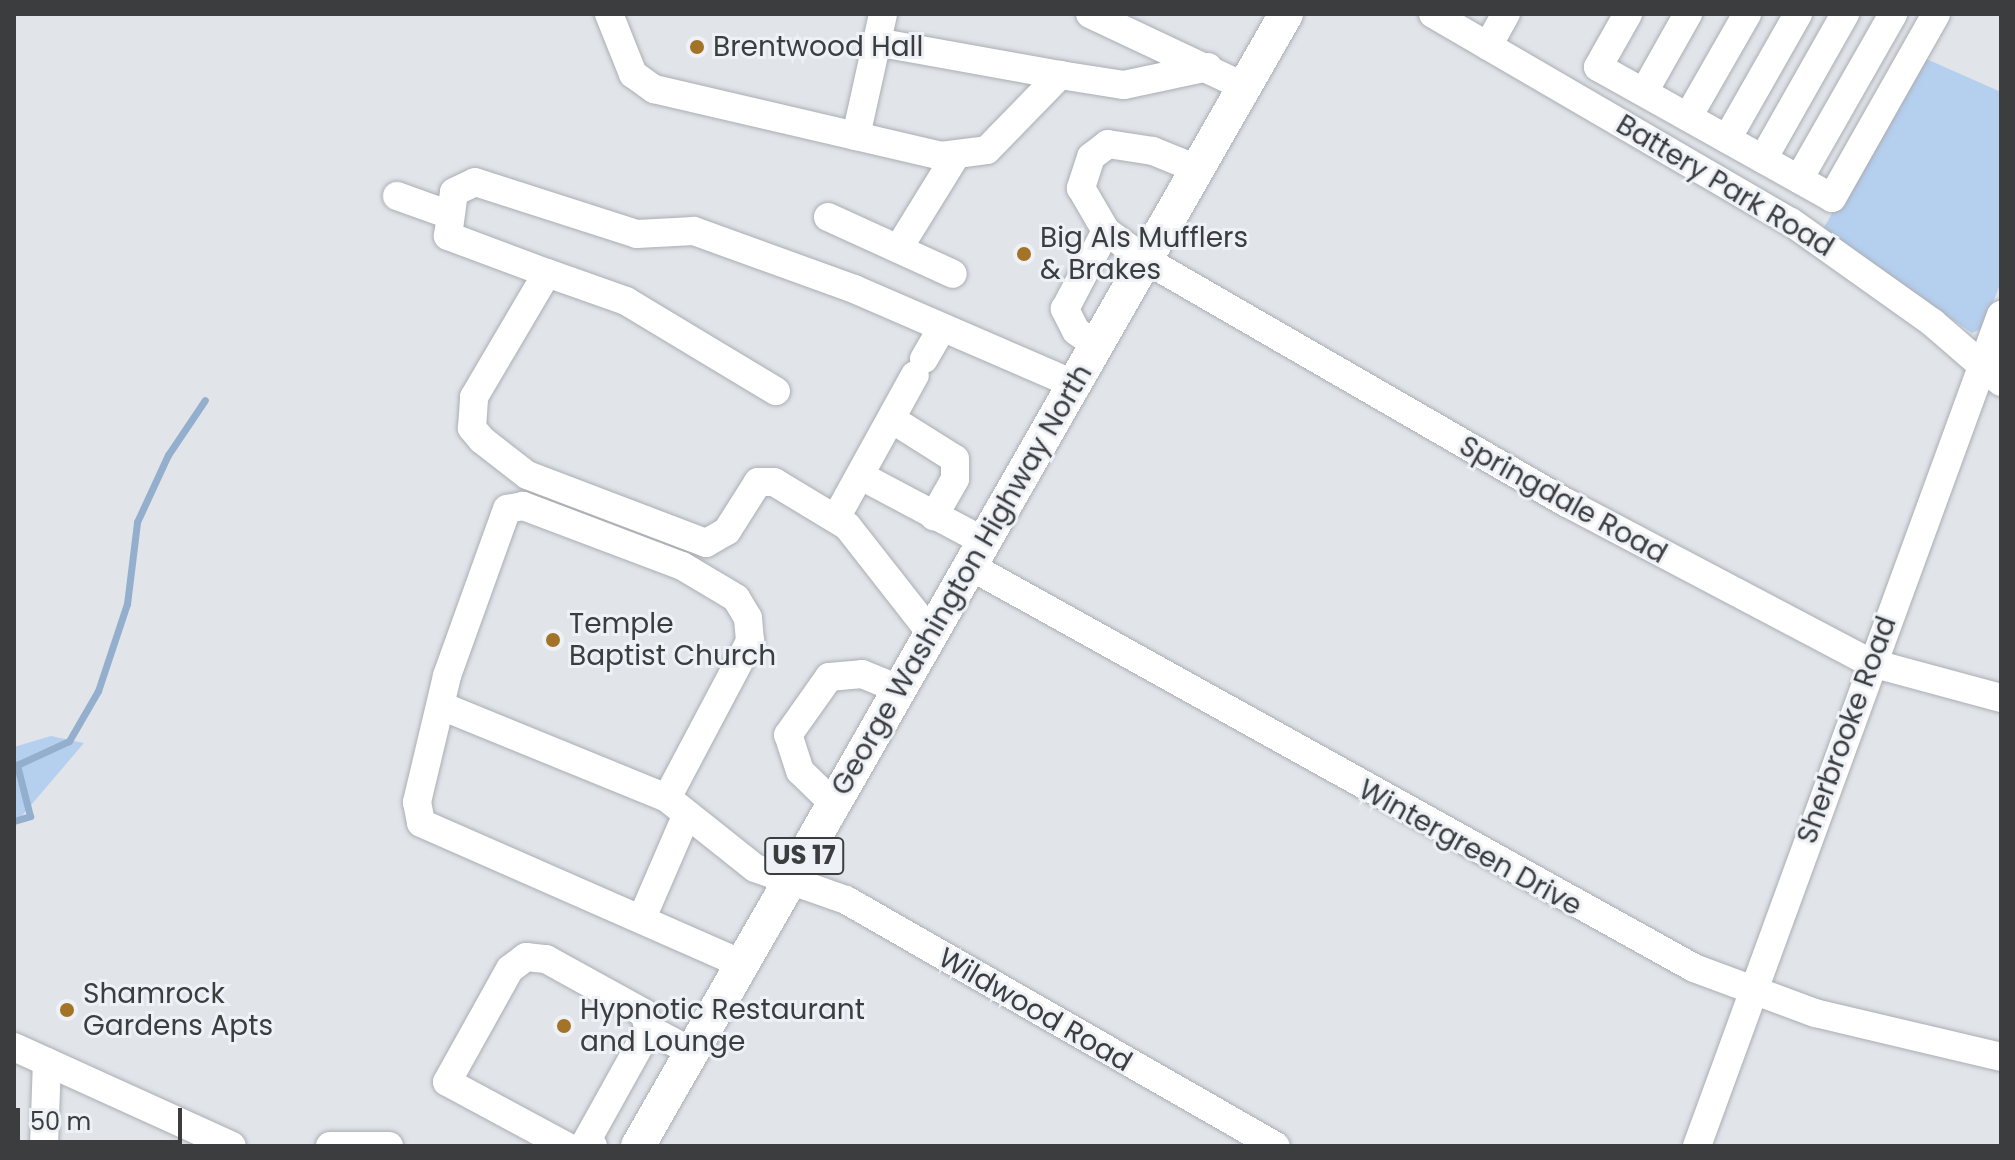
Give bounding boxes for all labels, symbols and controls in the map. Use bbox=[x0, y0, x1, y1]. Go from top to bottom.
place label: Brentwood Hall bbox=[713, 30, 923, 64]
marker: Brentwood Hall bbox=[688, 38, 706, 56]
street label: Battery Park Road bbox=[1610, 108, 1840, 264]
place label: Big Als Mufflers & Brakes bbox=[1040, 221, 1248, 287]
marker: Big Als Mufflers & Brakes bbox=[1015, 245, 1033, 263]
street label: George Washington Highway North bbox=[825, 359, 1099, 801]
street label: Springdale Road bbox=[1453, 429, 1673, 571]
place label: Temple Baptist Church bbox=[569, 607, 776, 673]
street label: Sherbrooke Road bbox=[1790, 612, 1904, 848]
marker: Temple Baptist Church bbox=[544, 631, 562, 649]
street label: Wintergreen Drive bbox=[1353, 773, 1587, 923]
road number: US 17 bbox=[764, 834, 844, 878]
street label: Wildwood Road bbox=[932, 941, 1138, 1079]
place label: Shamrock Gardens Apts bbox=[83, 977, 273, 1043]
place label: Hypnotic Restaurant and Lounge bbox=[580, 993, 865, 1059]
marker: Shamrock Gardens Apts bbox=[58, 1001, 76, 1019]
marker: Hypnotic Restaurant and Lounge bbox=[555, 1017, 573, 1035]
scale bar bbox=[20, 1092, 186, 1142]
text: 50 m bbox=[30, 1105, 91, 1138]

